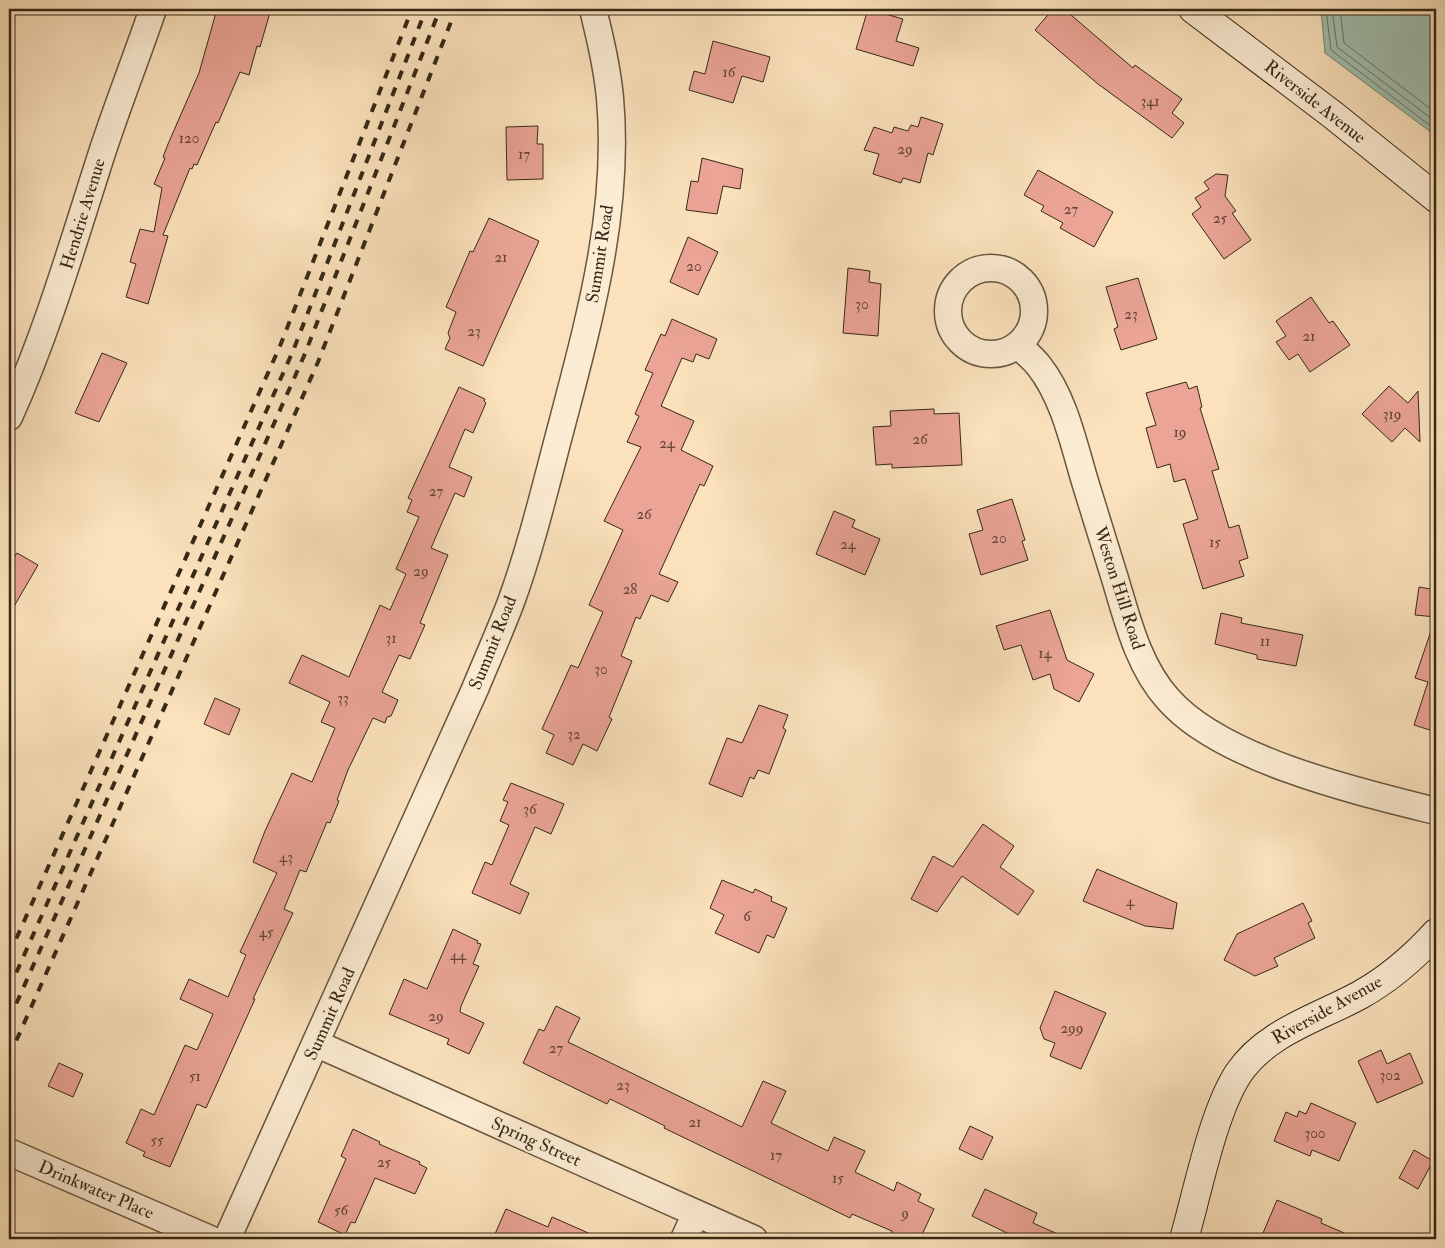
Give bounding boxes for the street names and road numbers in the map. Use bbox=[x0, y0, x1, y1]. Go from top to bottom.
street label: Riverside Avenue bbox=[1260, 55, 1371, 149]
street label: Hendrie Avenue bbox=[55, 155, 111, 272]
street label: Summit Road bbox=[581, 203, 619, 305]
street label: Weston Hill Road bbox=[1088, 523, 1150, 653]
street label: Summit Road bbox=[464, 593, 522, 693]
street label: Summit Road bbox=[299, 964, 361, 1064]
street label: Riverside Avenue bbox=[1268, 970, 1387, 1050]
street label: Spring Street bbox=[488, 1112, 585, 1172]
street label: Drinkwater Place bbox=[35, 1155, 158, 1225]

